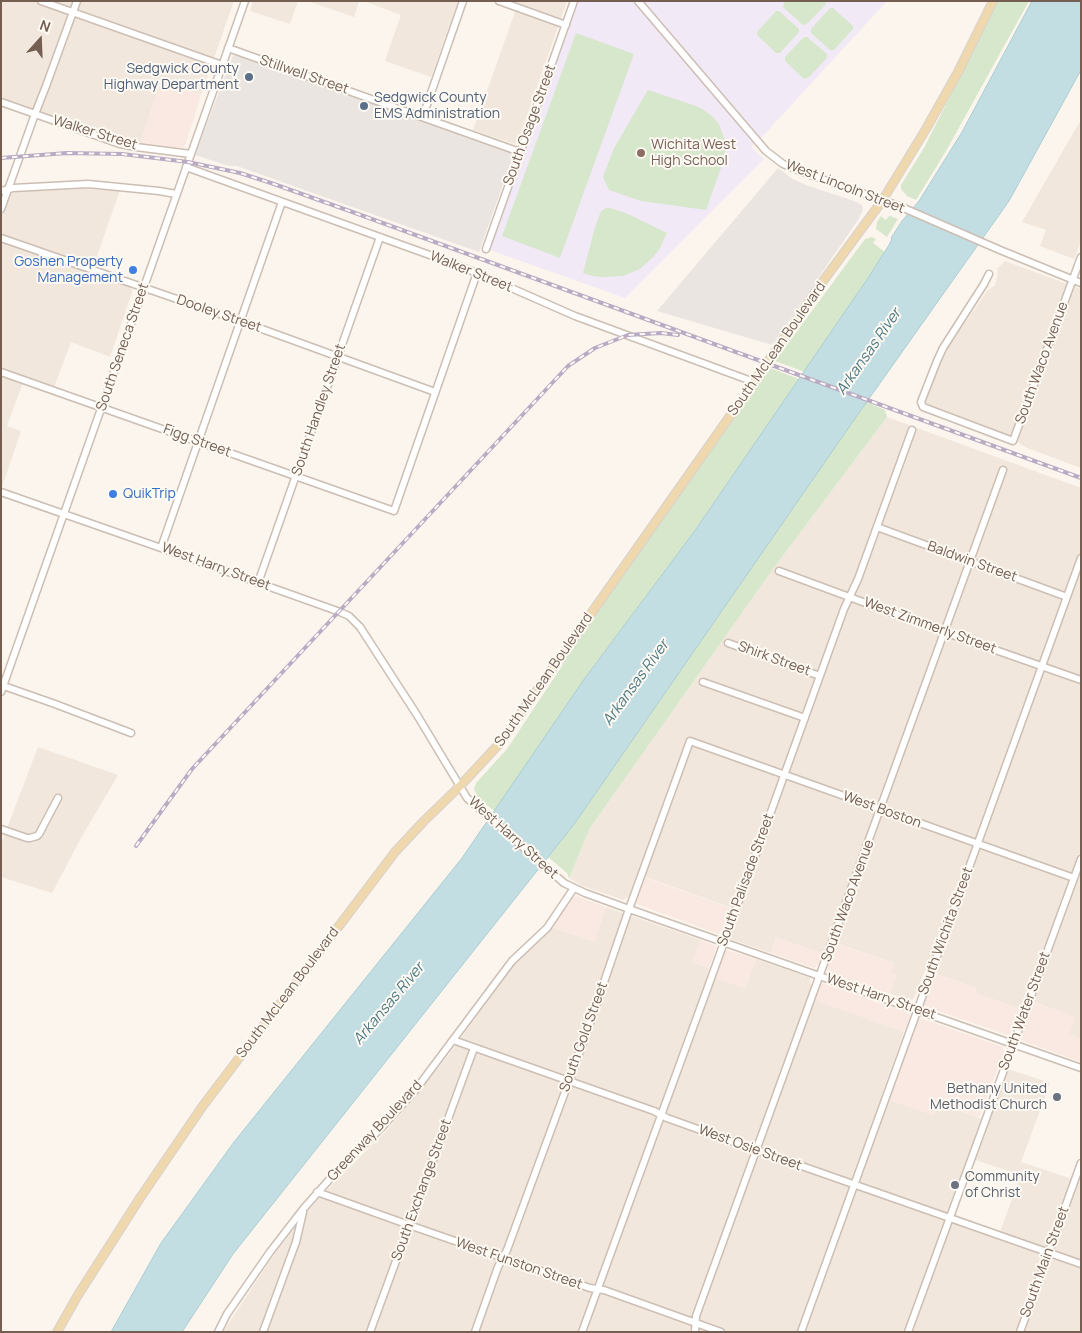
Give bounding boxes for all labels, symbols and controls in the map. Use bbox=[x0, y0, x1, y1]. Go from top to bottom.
north arrow bbox=[15, 15, 65, 65]
text: N bbox=[37, 15, 53, 36]
street label: Stillwell Street bbox=[257, 52, 351, 98]
place label: Sedgwick County Highway Department bbox=[104, 61, 239, 94]
street label: South Osage Street bbox=[500, 62, 560, 188]
marker: Sedgwick County Highway Department bbox=[243, 71, 255, 83]
place label: Sedgwick County EMS Administration bbox=[374, 90, 500, 122]
marker: Sedgwick County EMS Administration bbox=[358, 100, 370, 112]
street label: Walker Street bbox=[51, 112, 139, 154]
place label: Wichita West High School bbox=[651, 137, 736, 170]
marker: Wichita West High School bbox=[635, 147, 647, 159]
street label: West Lincoln Street bbox=[783, 157, 907, 217]
street label: Walker Street bbox=[427, 248, 515, 296]
place label: Goshen Property Management bbox=[14, 254, 123, 286]
marker: Goshen Property Management bbox=[127, 264, 139, 276]
street label: South McLean Boulevard bbox=[724, 279, 830, 419]
street label: South Seneca Street bbox=[93, 281, 153, 413]
street label: Dooley Street bbox=[174, 292, 264, 336]
street label: South Waco Avenue bbox=[1012, 300, 1072, 426]
water label: Arkansas River bbox=[833, 305, 905, 399]
street label: South Handley Street bbox=[289, 342, 349, 478]
street label: Figg Street bbox=[161, 421, 233, 461]
place label: QuikTrip bbox=[123, 486, 176, 502]
marker: QuikTrip bbox=[107, 488, 119, 500]
street label: Baldwin Street bbox=[925, 538, 1019, 586]
street label: West Harry Street bbox=[159, 539, 273, 595]
street label: West Zimmerly Street bbox=[862, 594, 998, 658]
street label: South McLean Boulevard bbox=[491, 610, 597, 750]
water label: Arkansas River bbox=[599, 637, 673, 729]
street label: Shirk Street bbox=[735, 638, 813, 680]
street label: West Boston bbox=[840, 788, 924, 832]
street label: West Harry Street bbox=[465, 793, 561, 883]
street label: South Palisade Street bbox=[714, 811, 778, 949]
street label: South Waco Avenue bbox=[818, 838, 878, 964]
street label: South Wichita Street bbox=[915, 865, 977, 997]
street label: South McLean Boulevard bbox=[233, 924, 343, 1062]
street label: South Water Street bbox=[996, 950, 1054, 1072]
water label: Arkansas River bbox=[350, 959, 428, 1049]
street label: West Harry Street bbox=[824, 970, 938, 1024]
street label: South Gold Street bbox=[556, 980, 612, 1094]
street label: Greenway Boulevard bbox=[324, 1077, 426, 1185]
place label: Bethany United Methodist Church bbox=[930, 1081, 1047, 1114]
marker: Bethany United Methodist Church bbox=[1051, 1091, 1063, 1103]
street label: South Exchange Street bbox=[389, 1117, 455, 1263]
street label: West Osie Street bbox=[696, 1121, 804, 1175]
place label: Community of Christ bbox=[965, 1169, 1040, 1202]
marker: Community of Christ bbox=[949, 1179, 961, 1191]
street label: South Main Street bbox=[1017, 1204, 1073, 1320]
street label: West Funston Street bbox=[453, 1234, 585, 1294]

